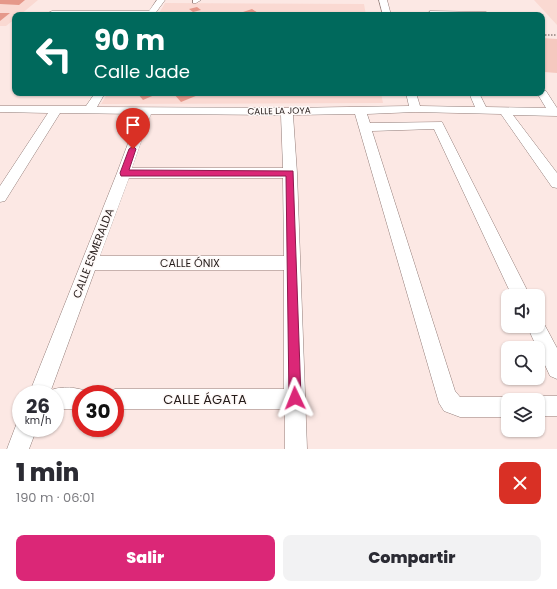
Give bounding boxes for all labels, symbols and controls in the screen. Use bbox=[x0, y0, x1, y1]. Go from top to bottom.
text: 90 m bbox=[94, 21, 165, 60]
icon: left bbox=[28, 28, 80, 80]
text: Calle Jade bbox=[94, 59, 190, 84]
street label: CALLE LA JOYA bbox=[247, 104, 311, 118]
pin bbox=[116, 108, 150, 149]
icon: arrive bbox=[122, 114, 144, 136]
street label: CALLE ESMERALDA bbox=[68, 205, 118, 300]
street label: CALLE ÓNIX bbox=[160, 255, 220, 271]
map controls bbox=[501, 289, 545, 437]
button: sound bbox=[501, 289, 545, 333]
button: search bbox=[501, 341, 545, 385]
position arrow bbox=[274, 377, 316, 419]
speed limit sign: 30 bbox=[72, 385, 124, 437]
street label: CALLE ÁGATA bbox=[163, 390, 247, 409]
text: 26 bbox=[26, 392, 50, 420]
button: layers bbox=[501, 393, 545, 437]
text: km/h bbox=[25, 413, 51, 428]
text: 1 min bbox=[16, 456, 79, 489]
button: close bbox=[499, 462, 541, 504]
text: 190 m · 06:01 bbox=[16, 488, 95, 507]
button: Salir bbox=[16, 535, 275, 581]
button: Compartir bbox=[283, 535, 541, 581]

